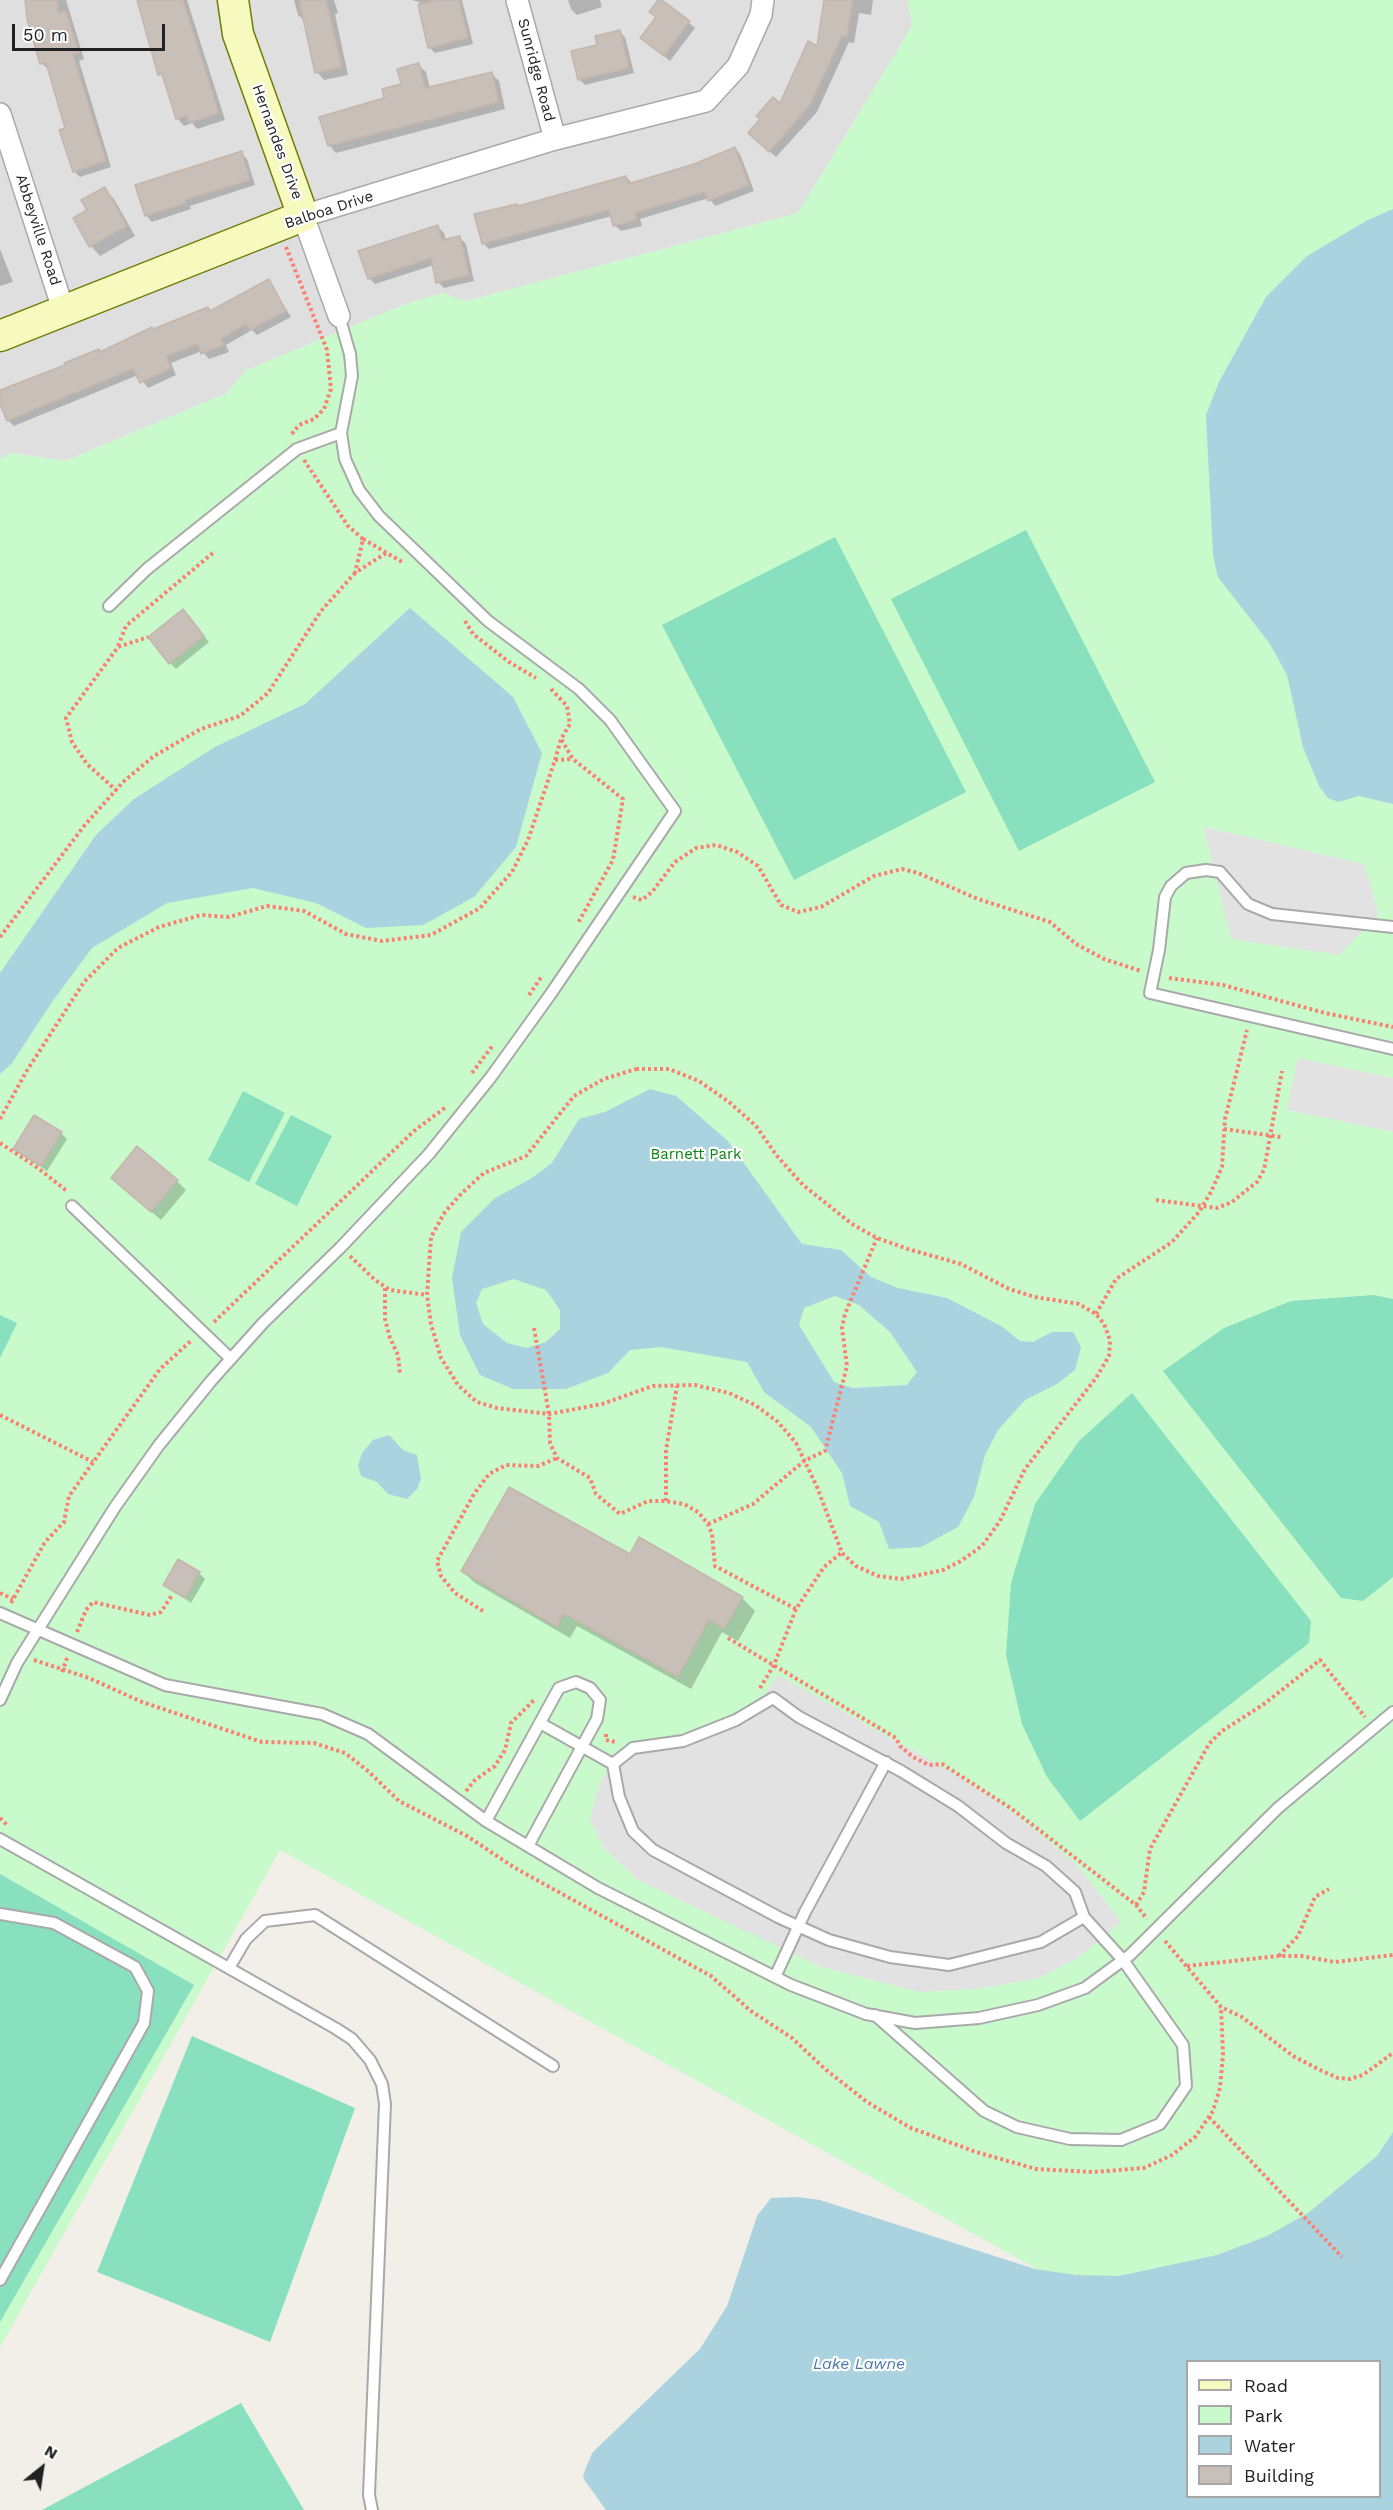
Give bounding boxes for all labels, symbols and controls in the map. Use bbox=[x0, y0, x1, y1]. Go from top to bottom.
scale bar bbox=[15, 12, 168, 50]
street label: Sunridge Road bbox=[514, 16, 558, 124]
text: 50 m bbox=[23, 24, 68, 45]
street label: Hernandes Drive bbox=[248, 82, 306, 202]
street label: Abbeyville Road bbox=[12, 172, 64, 288]
street label: Balboa Drive bbox=[282, 187, 376, 233]
park label: Barnett Park bbox=[650, 1146, 742, 1164]
water label: Lake Lawne bbox=[813, 2354, 905, 2374]
legend bbox=[1186, 2360, 1381, 2498]
text: Road bbox=[1244, 2375, 1288, 2396]
text: Park bbox=[1244, 2405, 1283, 2426]
text: Water bbox=[1244, 2435, 1296, 2456]
north arrow bbox=[12, 2438, 72, 2498]
text: N bbox=[41, 2441, 61, 2463]
text: Building bbox=[1244, 2465, 1314, 2486]

